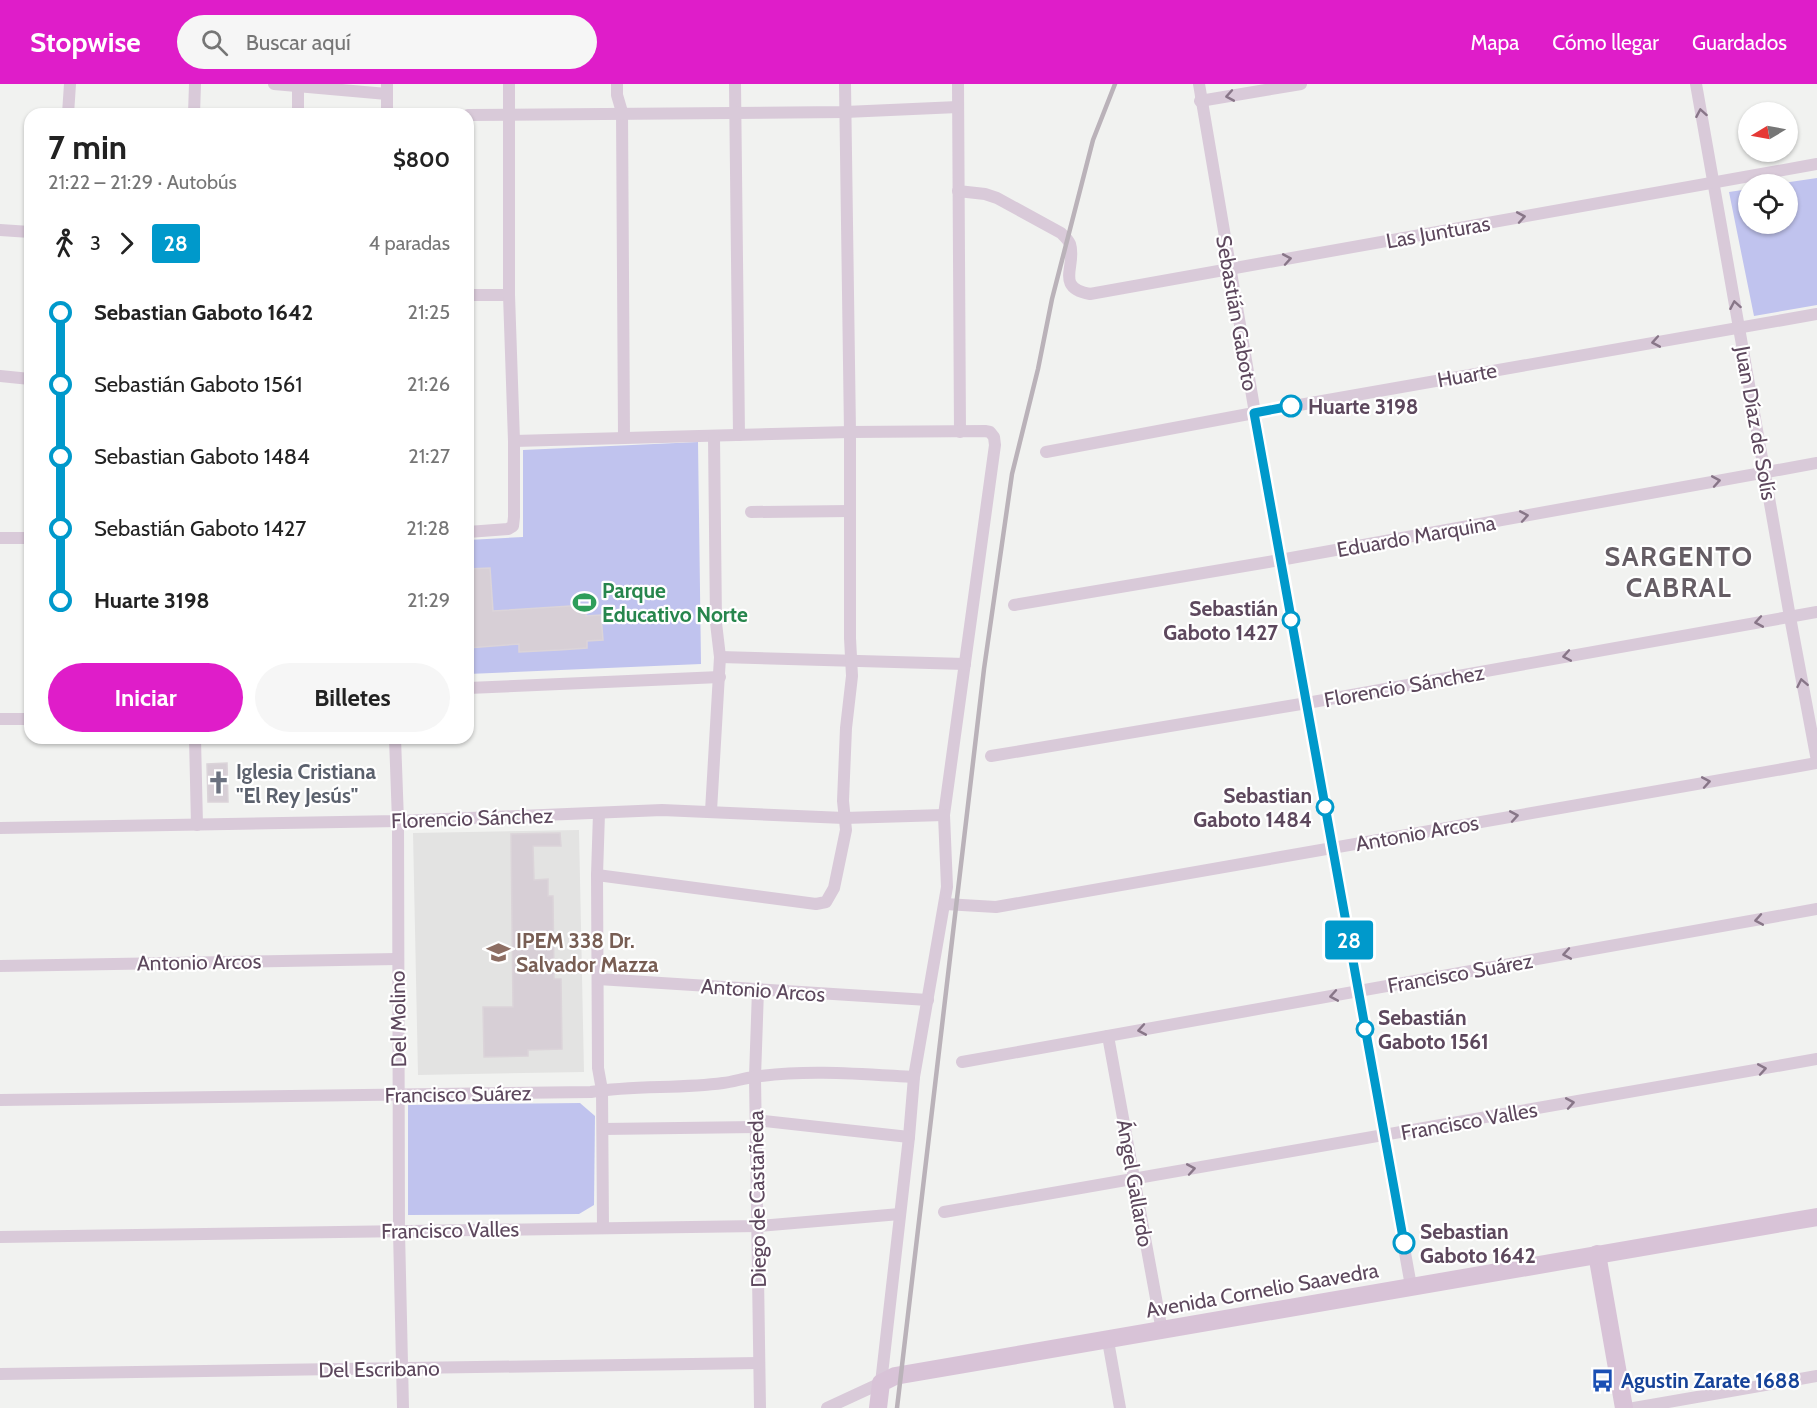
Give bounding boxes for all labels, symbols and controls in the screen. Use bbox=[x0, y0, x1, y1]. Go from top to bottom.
search box bbox=[177, 15, 597, 69]
text: Stopwise bbox=[30, 25, 141, 59]
icon: search bbox=[198, 26, 231, 59]
text: Buscar aquí bbox=[246, 29, 351, 56]
text: Mapa bbox=[1471, 30, 1519, 55]
text: Cómo llegar bbox=[1552, 30, 1659, 55]
text: Guardados bbox=[1692, 30, 1787, 55]
one-way arrow bbox=[1225, 90, 1235, 102]
north arrow bbox=[1738, 102, 1798, 162]
map controls bbox=[1738, 102, 1798, 234]
one-way arrow bbox=[1695, 108, 1708, 118]
text: 7 min bbox=[48, 127, 127, 167]
text: $800 bbox=[393, 146, 450, 173]
text: 21:22 – 21:29 · Autobús bbox=[48, 170, 237, 194]
button: locate bbox=[1738, 174, 1798, 234]
street label: Las Junturas bbox=[1384, 211, 1492, 253]
one-way arrow bbox=[1515, 211, 1525, 224]
icon: walk bbox=[48, 227, 81, 260]
icon: forward bbox=[110, 227, 143, 260]
text: 3 bbox=[90, 231, 101, 255]
text: 28 bbox=[164, 231, 188, 256]
text: 4 paradas bbox=[368, 231, 450, 255]
street label: Sebastián Gaboto bbox=[1211, 233, 1263, 393]
one-way arrow bbox=[1282, 253, 1292, 266]
text: Sebastian Gaboto 1642 bbox=[94, 299, 313, 326]
text: 21:25 bbox=[408, 300, 450, 324]
one-way arrow bbox=[1729, 300, 1742, 310]
one-way arrow bbox=[1651, 335, 1661, 348]
street label: Juan Díaz de Solís bbox=[1730, 343, 1782, 502]
street label: Huarte bbox=[1435, 357, 1499, 393]
text: Sebastián Gaboto 1561 bbox=[94, 371, 302, 398]
text: 21:26 bbox=[407, 372, 450, 396]
place label: Huarte 3198 bbox=[1308, 394, 1418, 419]
marker: Huarte 3198 bbox=[1280, 395, 1302, 417]
text: Sebastian Gaboto 1484 bbox=[94, 443, 310, 470]
text: 21:27 bbox=[408, 444, 450, 468]
one-way arrow bbox=[1711, 475, 1721, 488]
street label: Eduardo Marquina bbox=[1335, 510, 1497, 562]
one-way arrow bbox=[1519, 510, 1529, 523]
text: Sebastián Gaboto 1427 bbox=[94, 515, 306, 542]
text: 21:28 bbox=[406, 516, 450, 540]
district label: SARGENTO CABRAL bbox=[1605, 540, 1753, 604]
place label: Parque Educativo Norte bbox=[602, 578, 748, 627]
text: Huarte 3198 bbox=[94, 587, 210, 614]
text: 21:29 bbox=[407, 588, 450, 612]
sports icon: Parque Educativo Norte bbox=[571, 589, 597, 615]
place label: Sebastián Gaboto 1427 bbox=[1163, 596, 1278, 645]
marker: Sebastián Gaboto 1427 bbox=[1282, 611, 1300, 629]
one-way arrow bbox=[1755, 616, 1764, 628]
one-way arrow bbox=[1563, 650, 1572, 662]
street label: Florencio Sánchez bbox=[1322, 660, 1486, 712]
button: Iniciar bbox=[48, 663, 243, 732]
button: Billetes bbox=[255, 663, 450, 732]
one-way arrow bbox=[1796, 678, 1809, 688]
place label: Iglesia Cristiana "El Rey Jesús" bbox=[236, 759, 376, 808]
church icon: Iglesia Cristiana "El Rey Jesús" bbox=[205, 770, 231, 796]
one-way arrow bbox=[1702, 777, 1711, 789]
place label: Sebastian Gaboto 1484 bbox=[1193, 783, 1312, 832]
marker: Sebastian Gaboto 1484 bbox=[1316, 798, 1334, 816]
street label: Florencio Sánchez bbox=[391, 803, 554, 833]
street label: Antonio Arcos bbox=[1354, 810, 1481, 856]
one-way arrow bbox=[1509, 810, 1519, 823]
one-way arrow bbox=[1755, 913, 1765, 926]
line badge: 28 bbox=[1322, 920, 1376, 960]
place label: IPEM 338 Dr. Salvador Mazza bbox=[516, 928, 659, 977]
text: 28 bbox=[1337, 928, 1361, 953]
school or university icon: IPEM 338 Dr. Salvador Mazza bbox=[485, 939, 511, 965]
one-way arrow bbox=[1563, 947, 1573, 960]
street label: Antonio Arcos bbox=[137, 948, 262, 976]
street label: Francisco Suárez bbox=[1385, 948, 1535, 998]
street label: Del Molino bbox=[385, 970, 411, 1068]
street label: Antonio Arcos bbox=[700, 973, 826, 1007]
one-way arrow bbox=[1329, 989, 1339, 1001]
place label: Sebastián Gaboto 1561 bbox=[1378, 1005, 1489, 1054]
marker: Sebastián Gaboto 1561 bbox=[1356, 1020, 1374, 1038]
one-way arrow bbox=[1138, 1023, 1148, 1036]
one-way arrow bbox=[1757, 1063, 1767, 1076]
street label: Francisco Suárez bbox=[384, 1080, 532, 1108]
street label: Francisco Valles bbox=[1399, 1097, 1539, 1145]
one-way arrow bbox=[1564, 1097, 1574, 1110]
street label: Diego de Castañeda bbox=[743, 1110, 771, 1288]
street label: Ángel Gallardo bbox=[1111, 1117, 1159, 1249]
one-way arrow bbox=[1186, 1163, 1196, 1176]
street label: Francisco Valles bbox=[381, 1216, 520, 1244]
place label: Sebastian Gaboto 1642 bbox=[1420, 1219, 1536, 1268]
marker: Sebastian Gaboto 1642 bbox=[1393, 1232, 1415, 1254]
street label: Avenida Cornelio Saavedra bbox=[1144, 1257, 1380, 1323]
street label: Del Escribano bbox=[318, 1355, 440, 1383]
bus stop icon: Agustin Zarate 1688 bbox=[1590, 1367, 1616, 1393]
place label: Agustin Zarate 1688 bbox=[1621, 1368, 1800, 1393]

